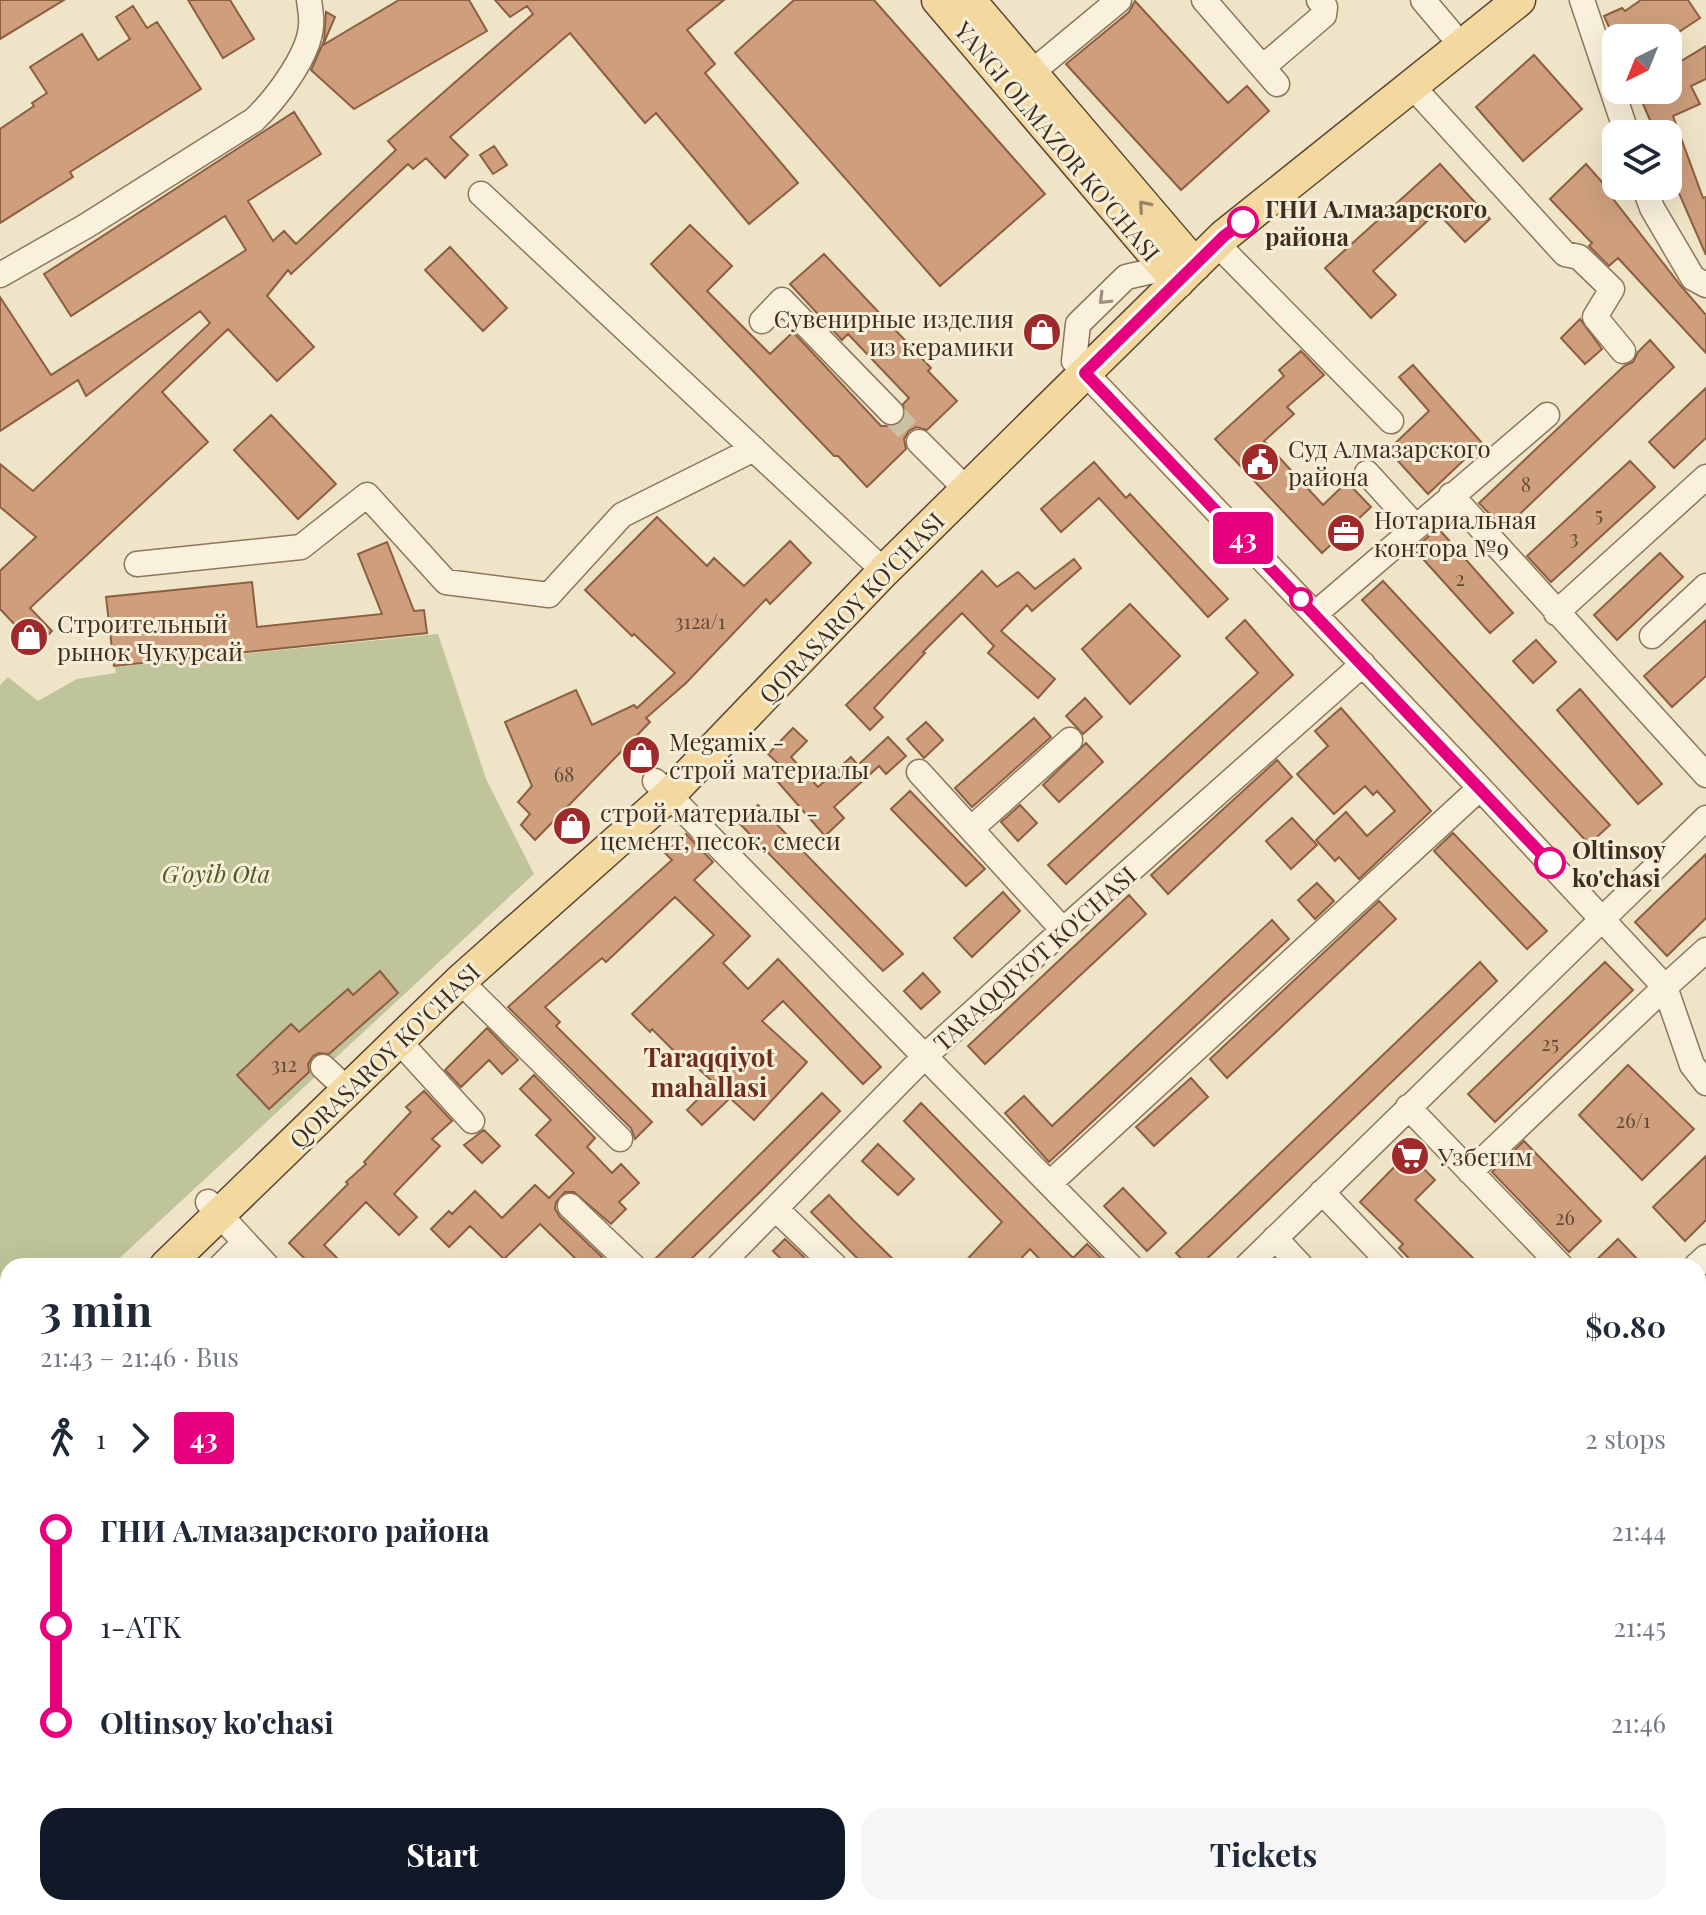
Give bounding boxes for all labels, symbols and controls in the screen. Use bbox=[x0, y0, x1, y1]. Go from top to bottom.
street label: YANGI OLMAZOR KO'CHASI bbox=[947, 14, 1168, 268]
north arrow bbox=[1602, 24, 1682, 104]
map controls bbox=[1602, 24, 1682, 200]
button: layers bbox=[1602, 120, 1682, 200]
place label: ГНИ Алмазарского района bbox=[1265, 192, 1487, 252]
one-way arrow bbox=[1139, 201, 1154, 215]
marker: ГНИ Алмазарского района bbox=[1228, 207, 1258, 237]
one-way arrow bbox=[1099, 290, 1113, 305]
place label: Сувенирные изделия из керамики bbox=[774, 302, 1014, 362]
shop icon: Сувенирные изделия из керамики bbox=[1021, 311, 1063, 353]
place label: Суд Алмазарского района bbox=[1288, 432, 1491, 492]
public building icon: Суд Алмазарского района bbox=[1239, 441, 1281, 483]
house number: 8 bbox=[1521, 470, 1531, 497]
house number: 5 bbox=[1595, 500, 1603, 527]
place label: Нотариальная контора №9 bbox=[1374, 503, 1537, 563]
street label: QORASAROY KO'CHASI bbox=[751, 505, 951, 709]
line badge: 43 bbox=[1207, 512, 1279, 564]
office icon: Нотариальная контора №9 bbox=[1325, 512, 1367, 554]
text: 43 bbox=[1229, 519, 1257, 556]
house number: 3 bbox=[1569, 523, 1579, 550]
house number: 2 bbox=[1455, 564, 1465, 591]
unlabelled marker bbox=[1290, 588, 1312, 610]
place label: Строительный рынок Чукурсай bbox=[57, 607, 243, 667]
house number: 312а/1 bbox=[675, 607, 725, 634]
shop icon: Строительный рынок Чукурсай bbox=[8, 616, 50, 658]
place label: Megamix - строй материалы bbox=[669, 725, 869, 785]
shop icon: Megamix - строй материалы bbox=[620, 734, 662, 776]
house number: 68 bbox=[554, 760, 574, 787]
place label: строй материалы - цемент, песок, смеси bbox=[600, 796, 841, 856]
shop icon: строй материалы - цемент, песок, смеси bbox=[551, 805, 593, 847]
place label: Oltinsoy ko'chasi bbox=[1572, 833, 1666, 893]
marker: Oltinsoy ko'chasi bbox=[1535, 848, 1565, 878]
park label: G'oyib Ota bbox=[162, 857, 270, 889]
street label: TARAQQIYOT KO'CHASI bbox=[926, 859, 1142, 1057]
street label: QORASAROY KO'CHASI bbox=[282, 955, 486, 1155]
house number: 25 bbox=[1541, 1029, 1559, 1056]
district label: Taraqqiyot mahallasi bbox=[643, 1039, 775, 1104]
house number: 312 bbox=[271, 1050, 297, 1077]
house number: 26/1 bbox=[1616, 1106, 1650, 1133]
supermarket icon: Узбегим bbox=[1389, 1135, 1431, 1177]
place label: Узбегим bbox=[1437, 1140, 1532, 1172]
house number: 26 bbox=[1555, 1203, 1575, 1230]
text: 3 min bbox=[40, 1279, 152, 1338]
text: $0.80 bbox=[1585, 1306, 1666, 1346]
text: 21:43 – 21:46 · Bus bbox=[40, 1339, 239, 1374]
icon: walk bbox=[40, 1416, 84, 1460]
icon: forward bbox=[118, 1416, 162, 1460]
text: 43 bbox=[190, 1419, 218, 1456]
text: 1 bbox=[96, 1421, 106, 1456]
text: 2 stops bbox=[1585, 1421, 1666, 1456]
text: ГНИ Алмазарского района bbox=[100, 1510, 490, 1550]
text: 21:44 bbox=[1611, 1513, 1666, 1548]
text: 1-ATK bbox=[100, 1606, 181, 1646]
text: 21:45 bbox=[1613, 1609, 1666, 1644]
text: Oltinsoy ko'chasi bbox=[100, 1702, 334, 1742]
text: 21:46 bbox=[1611, 1705, 1666, 1740]
button: Start bbox=[40, 1808, 845, 1900]
button: Tickets bbox=[861, 1808, 1666, 1900]

